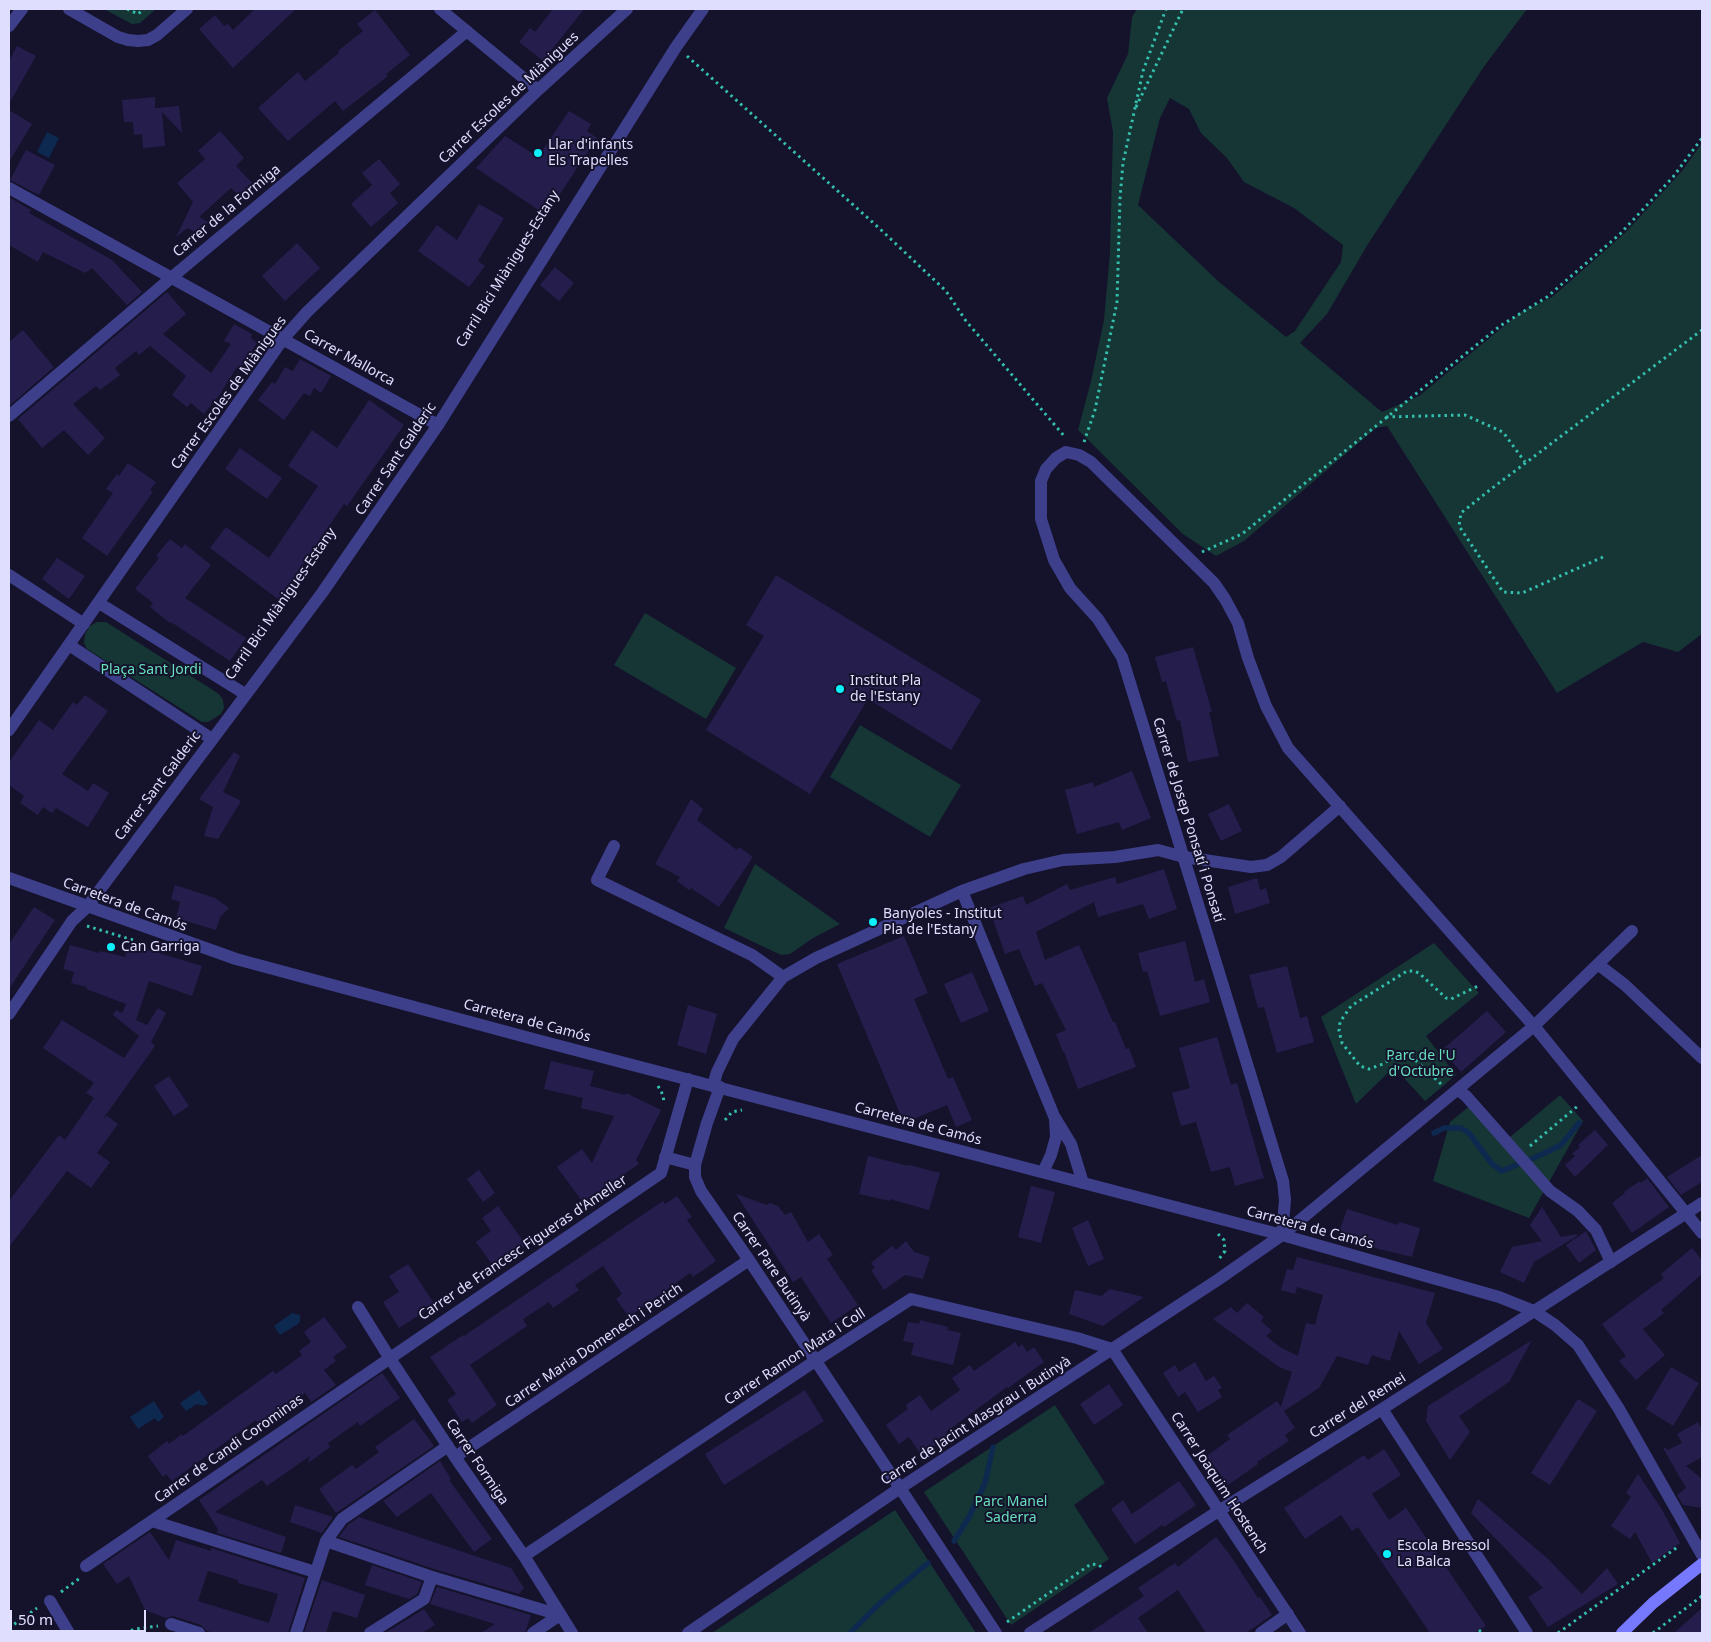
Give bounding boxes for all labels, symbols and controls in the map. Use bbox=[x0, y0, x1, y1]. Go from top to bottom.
street label: Carrer Escoles de Miànigues bbox=[436, 29, 582, 167]
place label: Llar d'infants Els Trapelles bbox=[548, 137, 633, 170]
marker: Llar d'infants Els Trapelles bbox=[532, 147, 544, 159]
street label: Carrer de la Formiga bbox=[170, 161, 284, 261]
street label: Carril Bici Miànigues-Estany bbox=[453, 187, 563, 351]
street label: Carrer Escoles de Miànigues bbox=[168, 313, 290, 473]
street label: Carrer Mallorca bbox=[300, 326, 398, 390]
street label: Carrer Sant Galderic bbox=[352, 399, 440, 519]
street label: Carril Bici Miànigues-Estany bbox=[222, 525, 340, 683]
park label: Plaça Sant Jordi bbox=[100, 662, 202, 678]
place label: Institut Pla de l'Estany bbox=[850, 673, 921, 706]
marker: Institut Pla de l'Estany bbox=[834, 683, 846, 695]
street label: Carrer de Josep Ponsatí i Ponsatí bbox=[1149, 716, 1227, 924]
street label: Carrer Sant Galderic bbox=[111, 728, 205, 844]
street label: Carretera de Camós bbox=[61, 875, 189, 935]
place label: Banyoles - Institut Pla de l'Estany bbox=[883, 906, 1002, 939]
marker: Banyoles - Institut Pla de l'Estany bbox=[867, 916, 879, 928]
place label: Can Garriga bbox=[121, 939, 200, 955]
marker: Can Garriga bbox=[105, 941, 117, 953]
street label: Carretera de Camós bbox=[462, 996, 592, 1046]
park label: Parc de l'U d'Octubre bbox=[1386, 1048, 1456, 1080]
street label: Carretera de Camós bbox=[853, 1099, 983, 1149]
street label: Carrer de Francesc Figueras d'Ameller bbox=[416, 1172, 630, 1324]
street label: Carretera de Camós bbox=[1245, 1203, 1375, 1253]
street label: Carrer Pare Butinyà bbox=[728, 1209, 814, 1325]
street label: Carrer Maria Domenech i Perich bbox=[502, 1280, 686, 1412]
street label: Carrer Ramon Mata i Coll bbox=[721, 1305, 869, 1409]
street label: Carrer de Jacint Masgrau i Butinyà bbox=[878, 1353, 1074, 1489]
street label: Carrer del Remei bbox=[1307, 1370, 1409, 1442]
street label: Carrer de Candi Corominas bbox=[151, 1391, 307, 1507]
street label: Carrer Joaquim Hostench bbox=[1167, 1409, 1271, 1557]
street label: Carrer Formiga bbox=[442, 1416, 512, 1508]
park label: Parc Manel Saderra bbox=[975, 1494, 1047, 1526]
place label: Escola Bressol La Balca bbox=[1397, 1538, 1490, 1570]
marker: Escola Bressol La Balca bbox=[1381, 1548, 1393, 1560]
scale bar bbox=[12, 1600, 149, 1632]
text: 50 m bbox=[18, 1609, 53, 1629]

